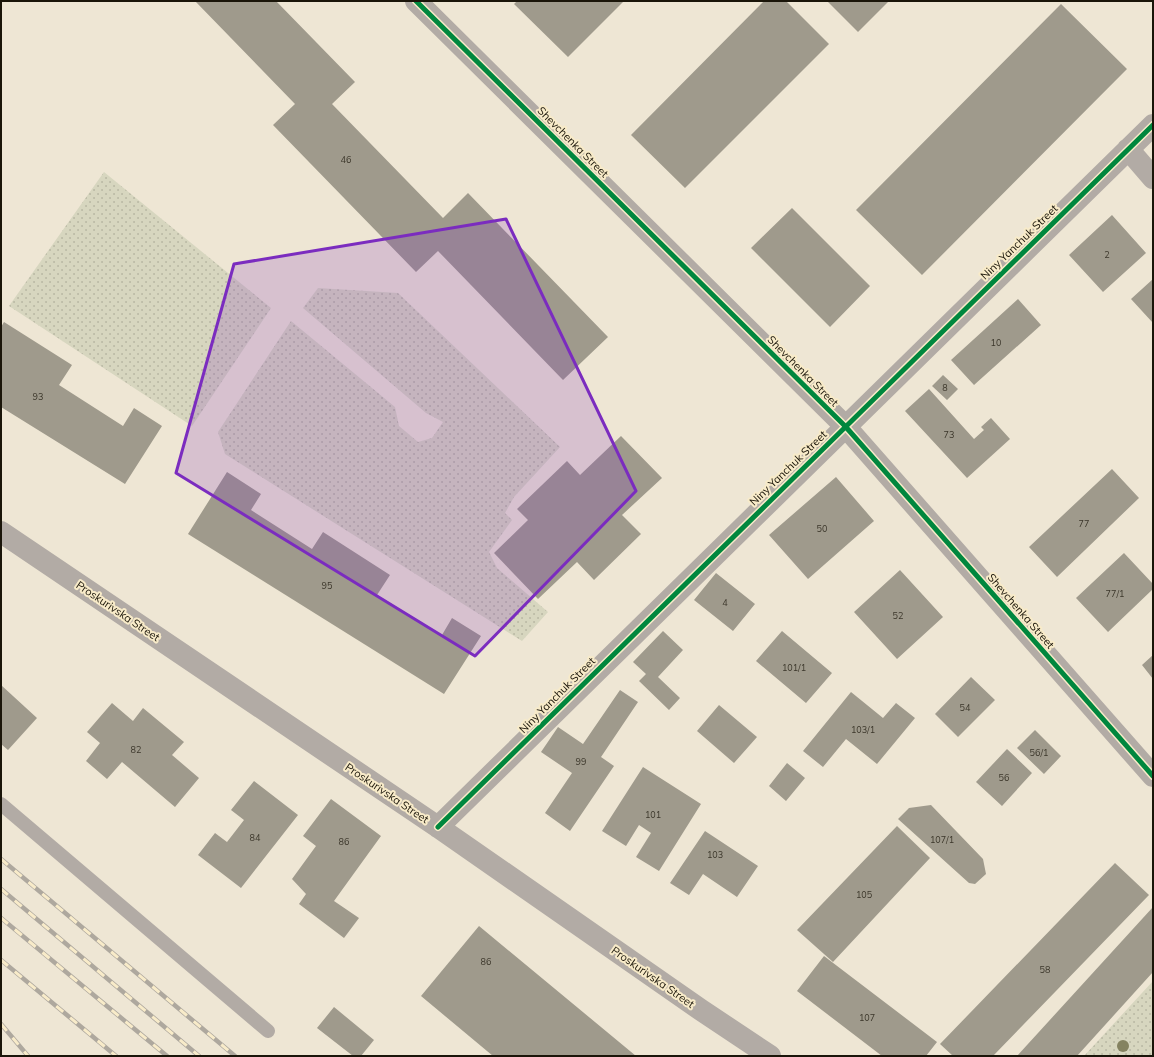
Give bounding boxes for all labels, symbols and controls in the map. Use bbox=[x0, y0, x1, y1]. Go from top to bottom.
street label: Shevchenka Street bbox=[535, 104, 612, 181]
house number: 46 bbox=[341, 154, 351, 165]
street label: Niny Yanchuk Street bbox=[977, 201, 1061, 282]
house number: 2 bbox=[1104, 249, 1110, 260]
street label: Shevchenka Street bbox=[765, 333, 842, 410]
house number: 10 bbox=[991, 337, 1001, 348]
house number: 8 bbox=[942, 382, 948, 393]
house number: 93 bbox=[33, 391, 43, 402]
street label: Niny Yanchuk Street bbox=[746, 427, 830, 508]
house number: 73 bbox=[944, 429, 954, 440]
house number: 77 bbox=[1079, 518, 1089, 529]
house number: 50 bbox=[817, 523, 827, 534]
street label: Shevchenka Street bbox=[985, 571, 1057, 651]
street label: Proskurivska Street bbox=[73, 578, 163, 644]
house number: 95 bbox=[322, 580, 333, 591]
house number: 77/1 bbox=[1106, 588, 1124, 599]
house number: 4 bbox=[722, 597, 728, 608]
house number: 52 bbox=[893, 610, 903, 621]
street label: Niny Yanchuk Street bbox=[516, 654, 598, 736]
house number: 101/1 bbox=[782, 662, 806, 673]
house number: 54 bbox=[960, 702, 971, 713]
house number: 103/1 bbox=[851, 724, 875, 735]
house number: 82 bbox=[131, 744, 141, 755]
house number: 56/1 bbox=[1030, 747, 1048, 758]
house number: 99 bbox=[576, 756, 586, 767]
street label: Proskurivska Street bbox=[342, 760, 432, 826]
house number: 56 bbox=[999, 772, 1009, 783]
house number: 101 bbox=[645, 809, 661, 820]
house number: 84 bbox=[250, 832, 261, 843]
house number: 107/1 bbox=[930, 834, 954, 845]
house number: 86 bbox=[339, 836, 349, 847]
house number: 103 bbox=[707, 849, 723, 860]
house number: 105 bbox=[856, 889, 873, 900]
street label: Proskurivska Street bbox=[609, 943, 697, 1011]
house number: 86 bbox=[481, 956, 491, 967]
house number: 58 bbox=[1040, 964, 1050, 975]
house number: 107 bbox=[859, 1012, 875, 1023]

